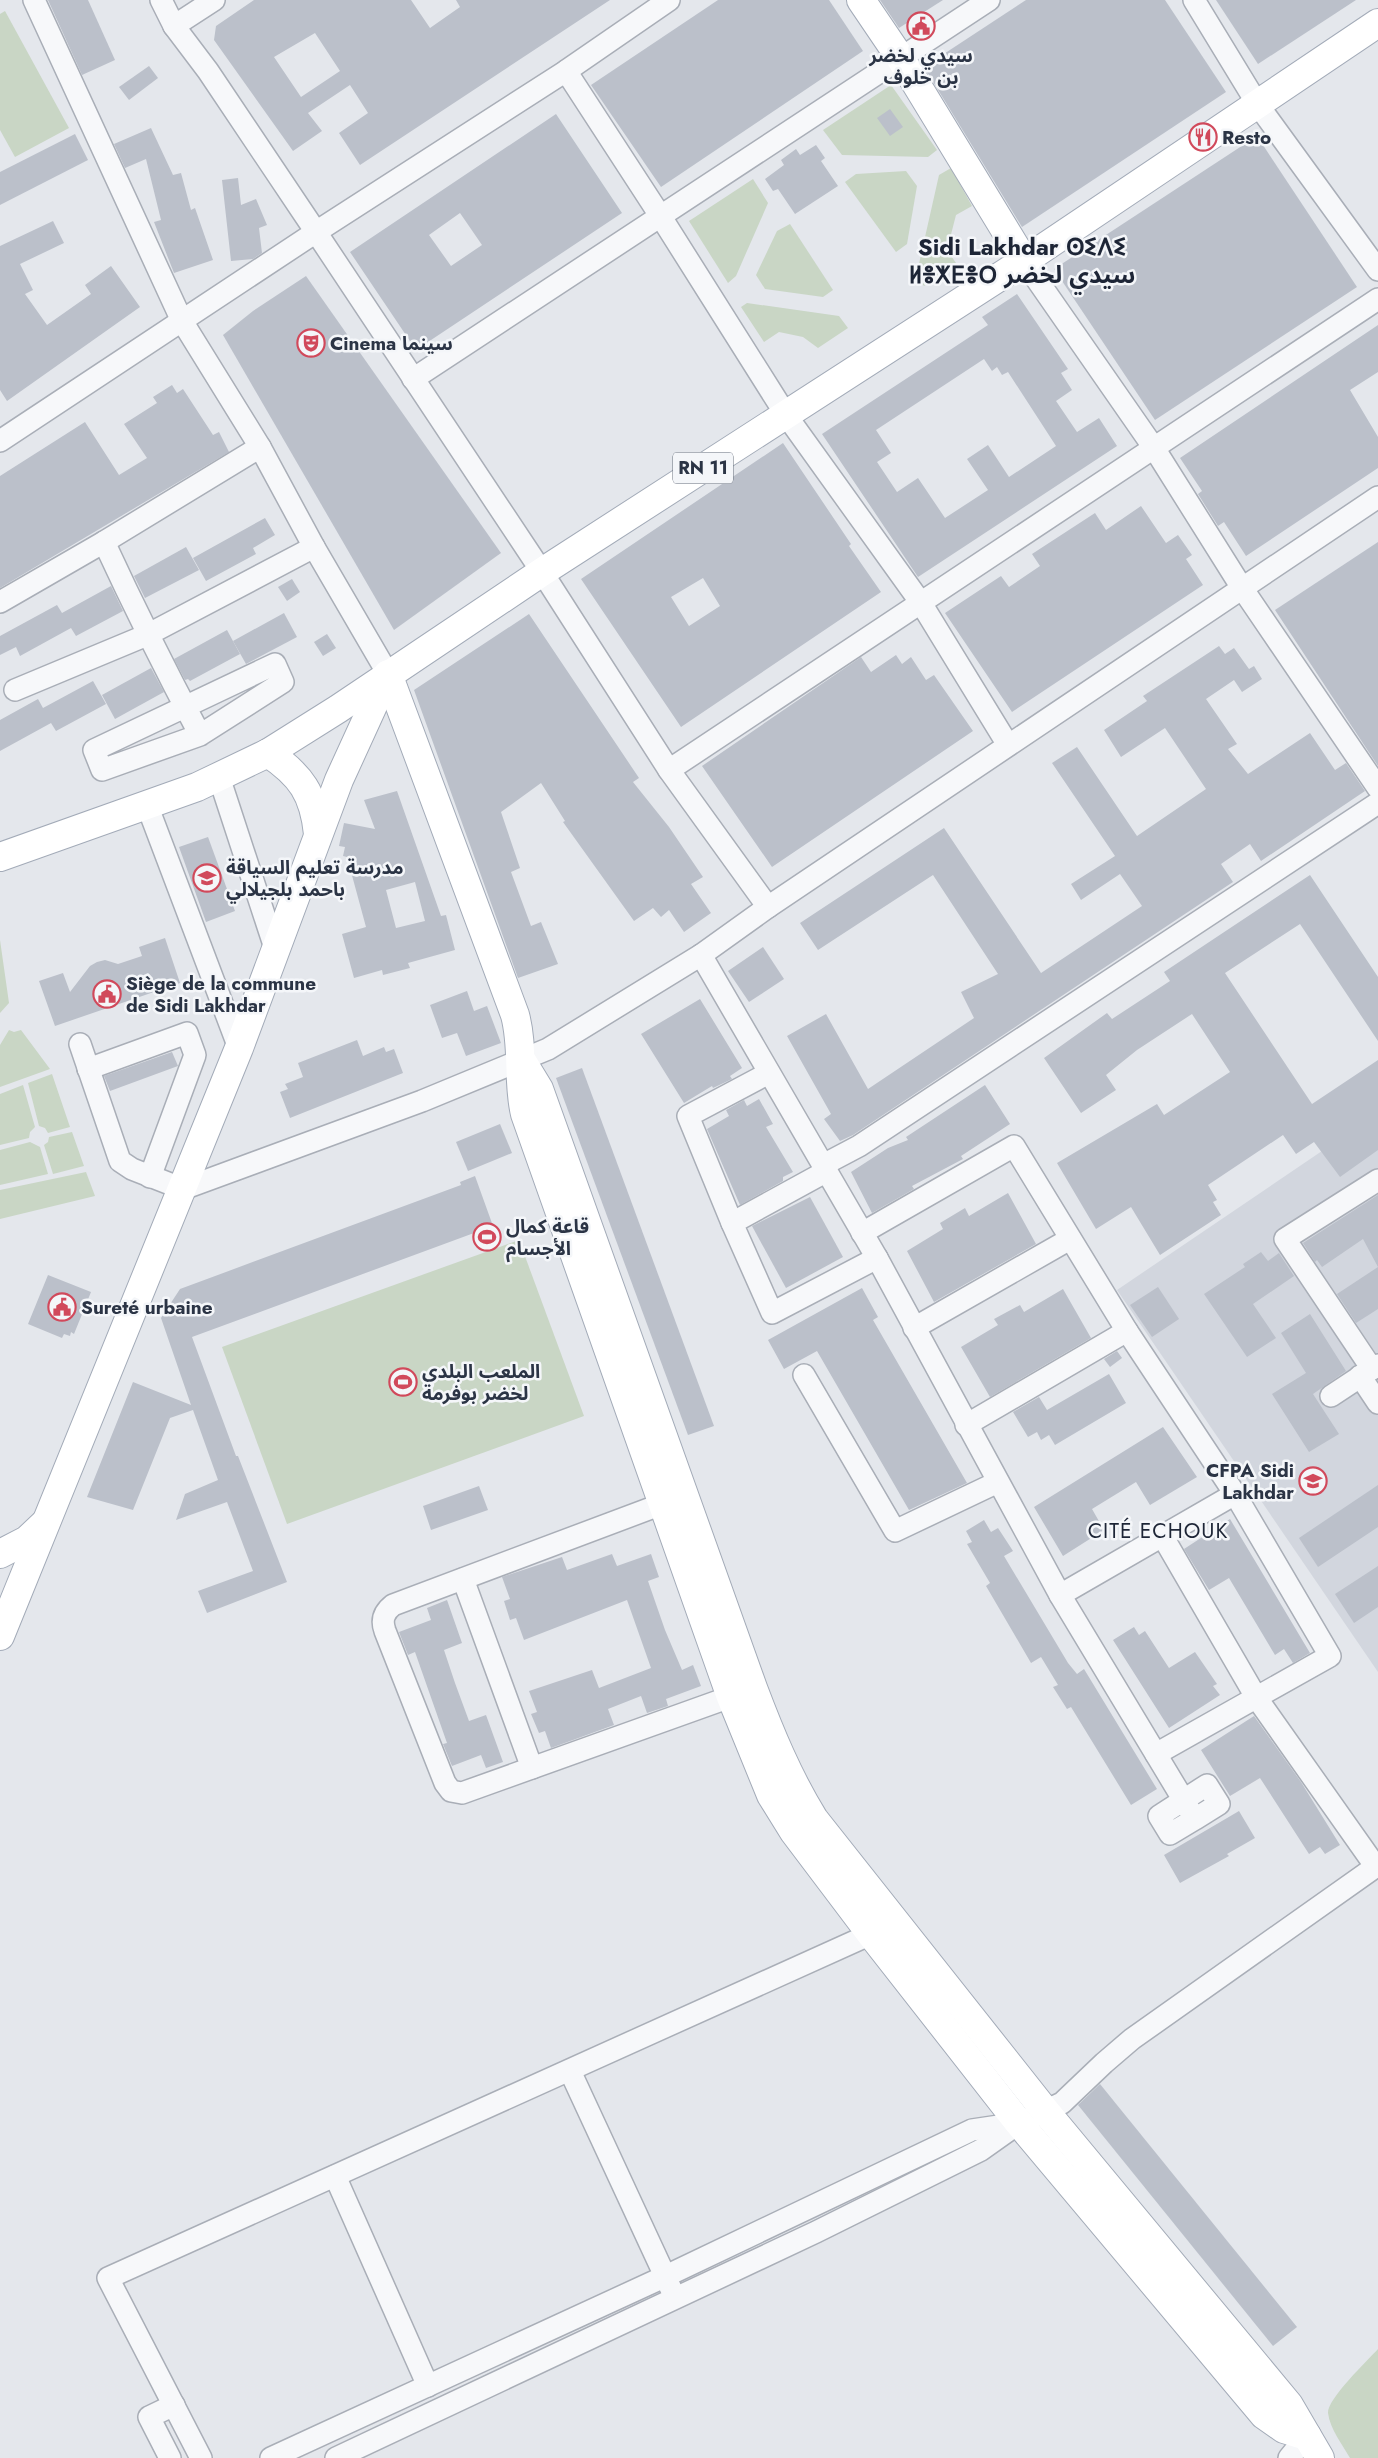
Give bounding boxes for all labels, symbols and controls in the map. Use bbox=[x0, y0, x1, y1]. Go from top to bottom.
public building icon: سيدي لخضر بن خلوف bbox=[906, 11, 936, 41]
place label: سيدي لخضر بن خلوف bbox=[868, 42, 973, 91]
restaurant icon: Resto bbox=[1188, 122, 1218, 152]
place label: Resto bbox=[1222, 124, 1271, 151]
district label: Sidi Lakhdar ⵙⵉⴷⵉ ⵍⴻⵅⴹⴻⵔ سيدي لخضر bbox=[909, 229, 1135, 294]
theatre icon: Cinema سينما bbox=[296, 328, 326, 358]
place label: Cinema سينما bbox=[330, 330, 453, 357]
road number: RN 11 bbox=[673, 452, 733, 483]
place label: مدرسة تعليم السياقة باحمد بلجيلالي bbox=[226, 854, 403, 904]
school or university icon: مدرسة تعليم السياقة باحمد بلجيلالي bbox=[192, 863, 222, 893]
place label: Siège de la commune de Sidi Lakhdar bbox=[126, 970, 316, 1019]
public building icon: Siège de la commune de Sidi Lakhdar bbox=[92, 979, 122, 1009]
place label: قاعة كمال الأجسام bbox=[506, 1213, 589, 1263]
sports icon: قاعة كمال الأجسام bbox=[472, 1222, 502, 1252]
public building icon: Sureté urbaine bbox=[47, 1292, 77, 1322]
place label: Sureté urbaine bbox=[81, 1294, 213, 1321]
place label: الملعب البلدي لخضر بوفرمة bbox=[422, 1358, 540, 1407]
sports icon: الملعب البلدي لخضر بوفرمة bbox=[388, 1367, 418, 1397]
place label: CFPA Sidi Lakhdar bbox=[1206, 1457, 1294, 1506]
school or university icon: CFPA Sidi Lakhdar bbox=[1298, 1466, 1328, 1496]
district label: CITÉ ECHOUK bbox=[1088, 1516, 1228, 1546]

